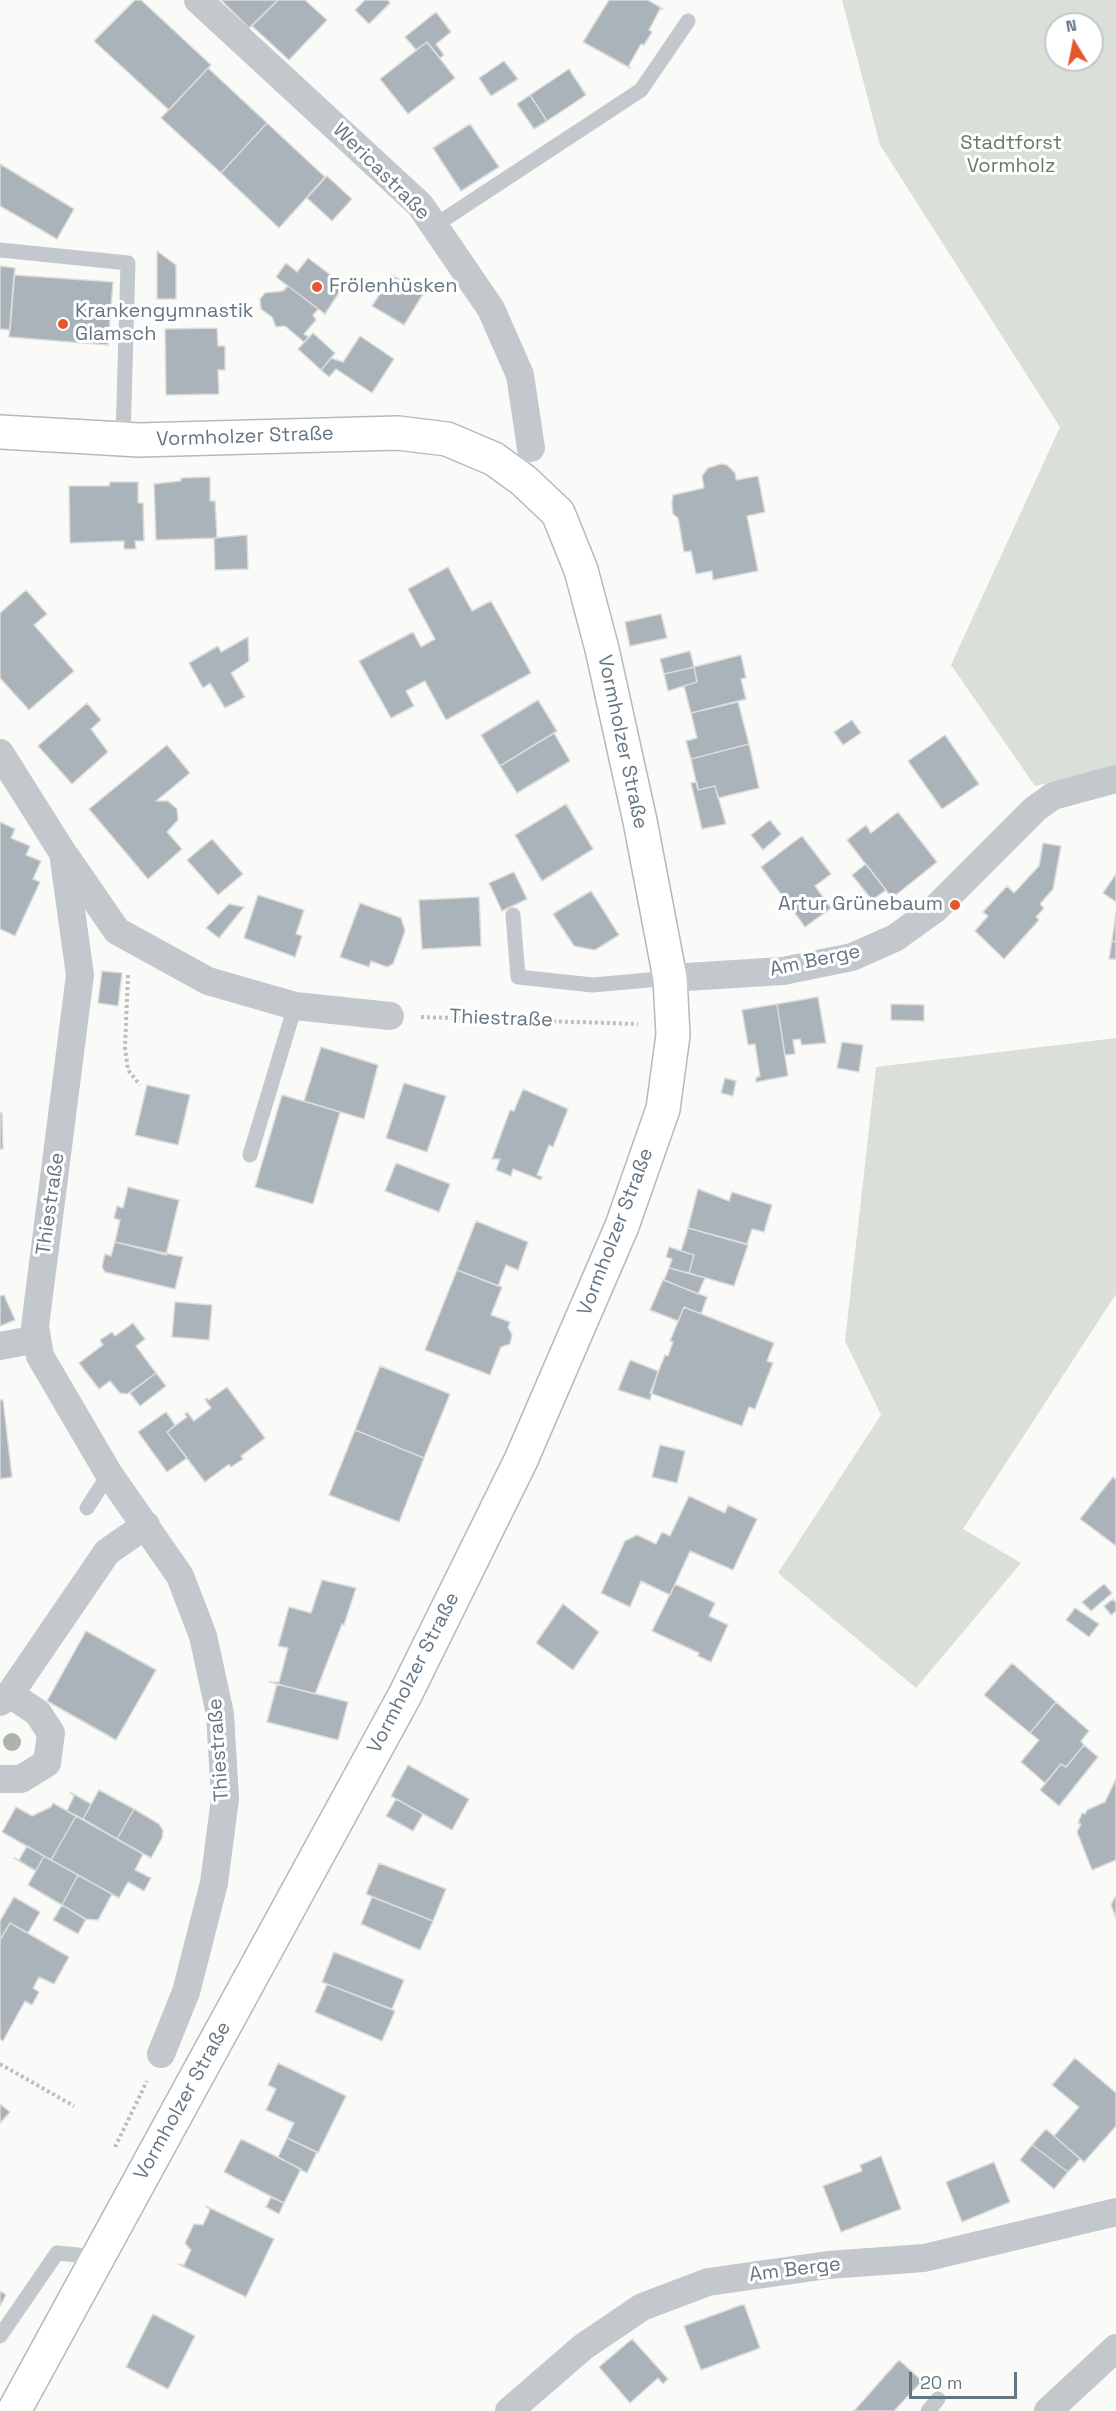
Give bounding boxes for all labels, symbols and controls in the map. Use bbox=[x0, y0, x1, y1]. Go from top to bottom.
north arrow bbox=[1044, 12, 1104, 72]
text: N bbox=[1064, 14, 1078, 37]
street label: Wericastraße bbox=[327, 118, 435, 226]
park label: Stadtforst Vormholz bbox=[960, 132, 1062, 179]
place label: Frölenhüsken bbox=[329, 275, 458, 299]
marker: Frölenhüsken bbox=[310, 280, 324, 294]
place label: Krankengymnastik Glamsch bbox=[75, 300, 254, 347]
marker: Krankengymnastik Glamsch bbox=[56, 317, 70, 331]
street label: Vormholzer Straße bbox=[156, 422, 334, 452]
street label: Vormholzer Straße bbox=[592, 653, 652, 831]
place label: Artur Grünebaum bbox=[778, 893, 943, 917]
marker: Artur Grünebaum bbox=[948, 898, 962, 912]
street label: Am Berge bbox=[768, 940, 862, 982]
street label: Thiestraße bbox=[449, 1005, 553, 1033]
street label: Vormholzer Straße bbox=[573, 1145, 659, 1319]
street label: Thiestraße bbox=[32, 1151, 70, 1257]
street label: Vormholzer Straße bbox=[363, 1589, 465, 1757]
street label: Thiestraße bbox=[203, 1698, 235, 1802]
street label: Vormholzer Straße bbox=[130, 2018, 236, 2184]
street label: Am Berge bbox=[748, 2252, 842, 2288]
scale bar bbox=[912, 2360, 1020, 2398]
text: 20 m bbox=[920, 2371, 963, 2394]

